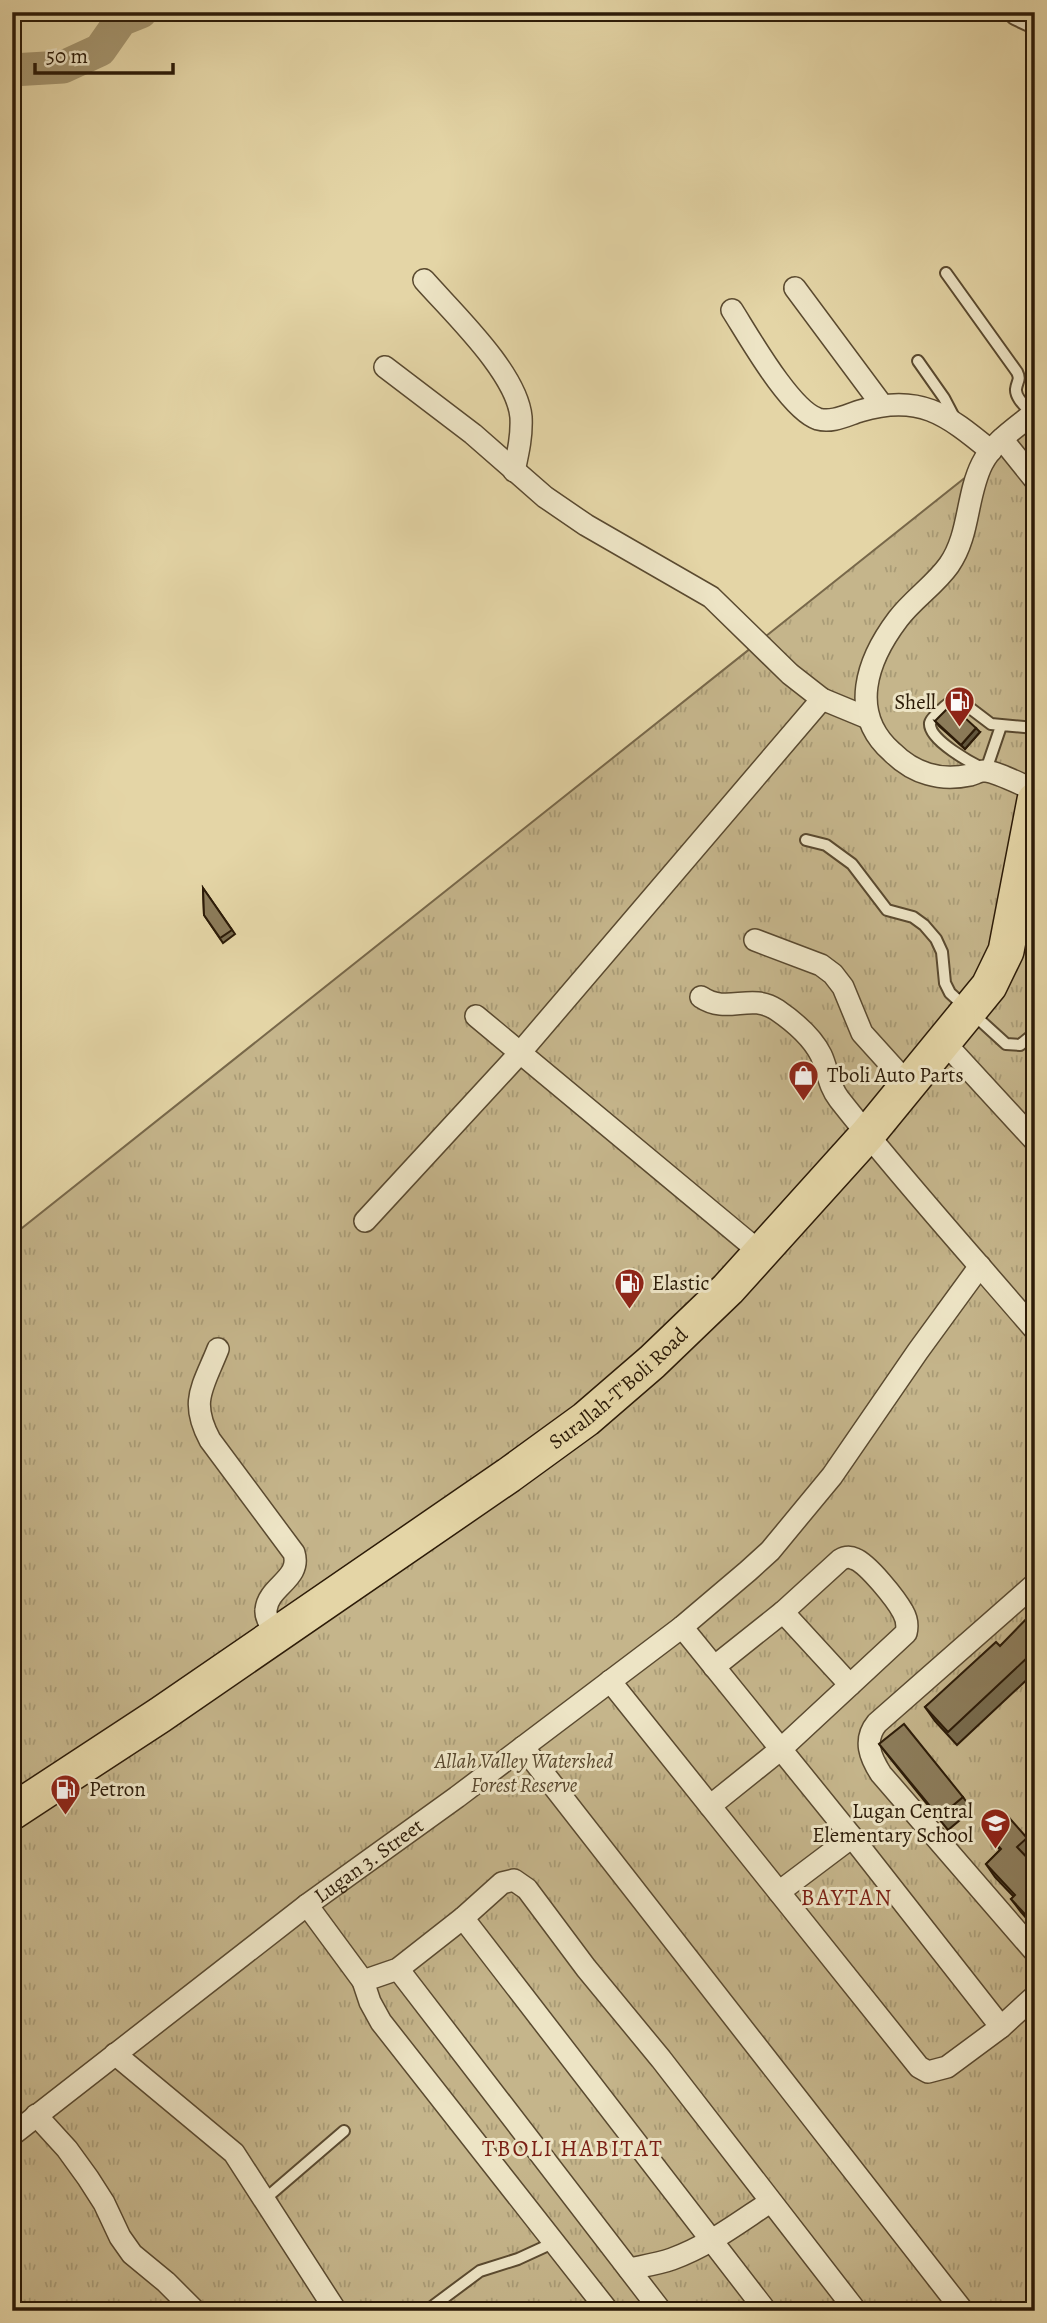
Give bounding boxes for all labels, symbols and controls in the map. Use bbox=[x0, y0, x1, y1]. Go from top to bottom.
scale bar bbox=[35, 32, 173, 76]
text: 50 m bbox=[46, 42, 88, 70]
fuel station icon: Shell bbox=[942, 685, 976, 729]
place label: Shell bbox=[894, 688, 936, 716]
shop icon: Tboli Auto Parts bbox=[787, 1058, 821, 1102]
place label: Tboli Auto Parts bbox=[827, 1061, 964, 1089]
fuel station icon: Elastic bbox=[612, 1266, 646, 1310]
place label: Elastic bbox=[652, 1269, 710, 1297]
street label: Surallah-T'Boli Road bbox=[543, 1321, 694, 1456]
park label: Allah Valley Watershed Forest Reserve bbox=[434, 1747, 614, 1799]
fuel station icon: Petron bbox=[49, 1772, 83, 1816]
place label: Petron bbox=[89, 1775, 146, 1803]
place label: Lugan Central Elementary School bbox=[812, 1797, 973, 1849]
school or university icon: Lugan Central Elementary School bbox=[979, 1806, 1013, 1850]
street label: Lugan 3. Street bbox=[308, 1812, 429, 1910]
district label: BAYTAN bbox=[801, 1882, 893, 1913]
district label: TBOLI HABITAT bbox=[482, 2133, 664, 2164]

